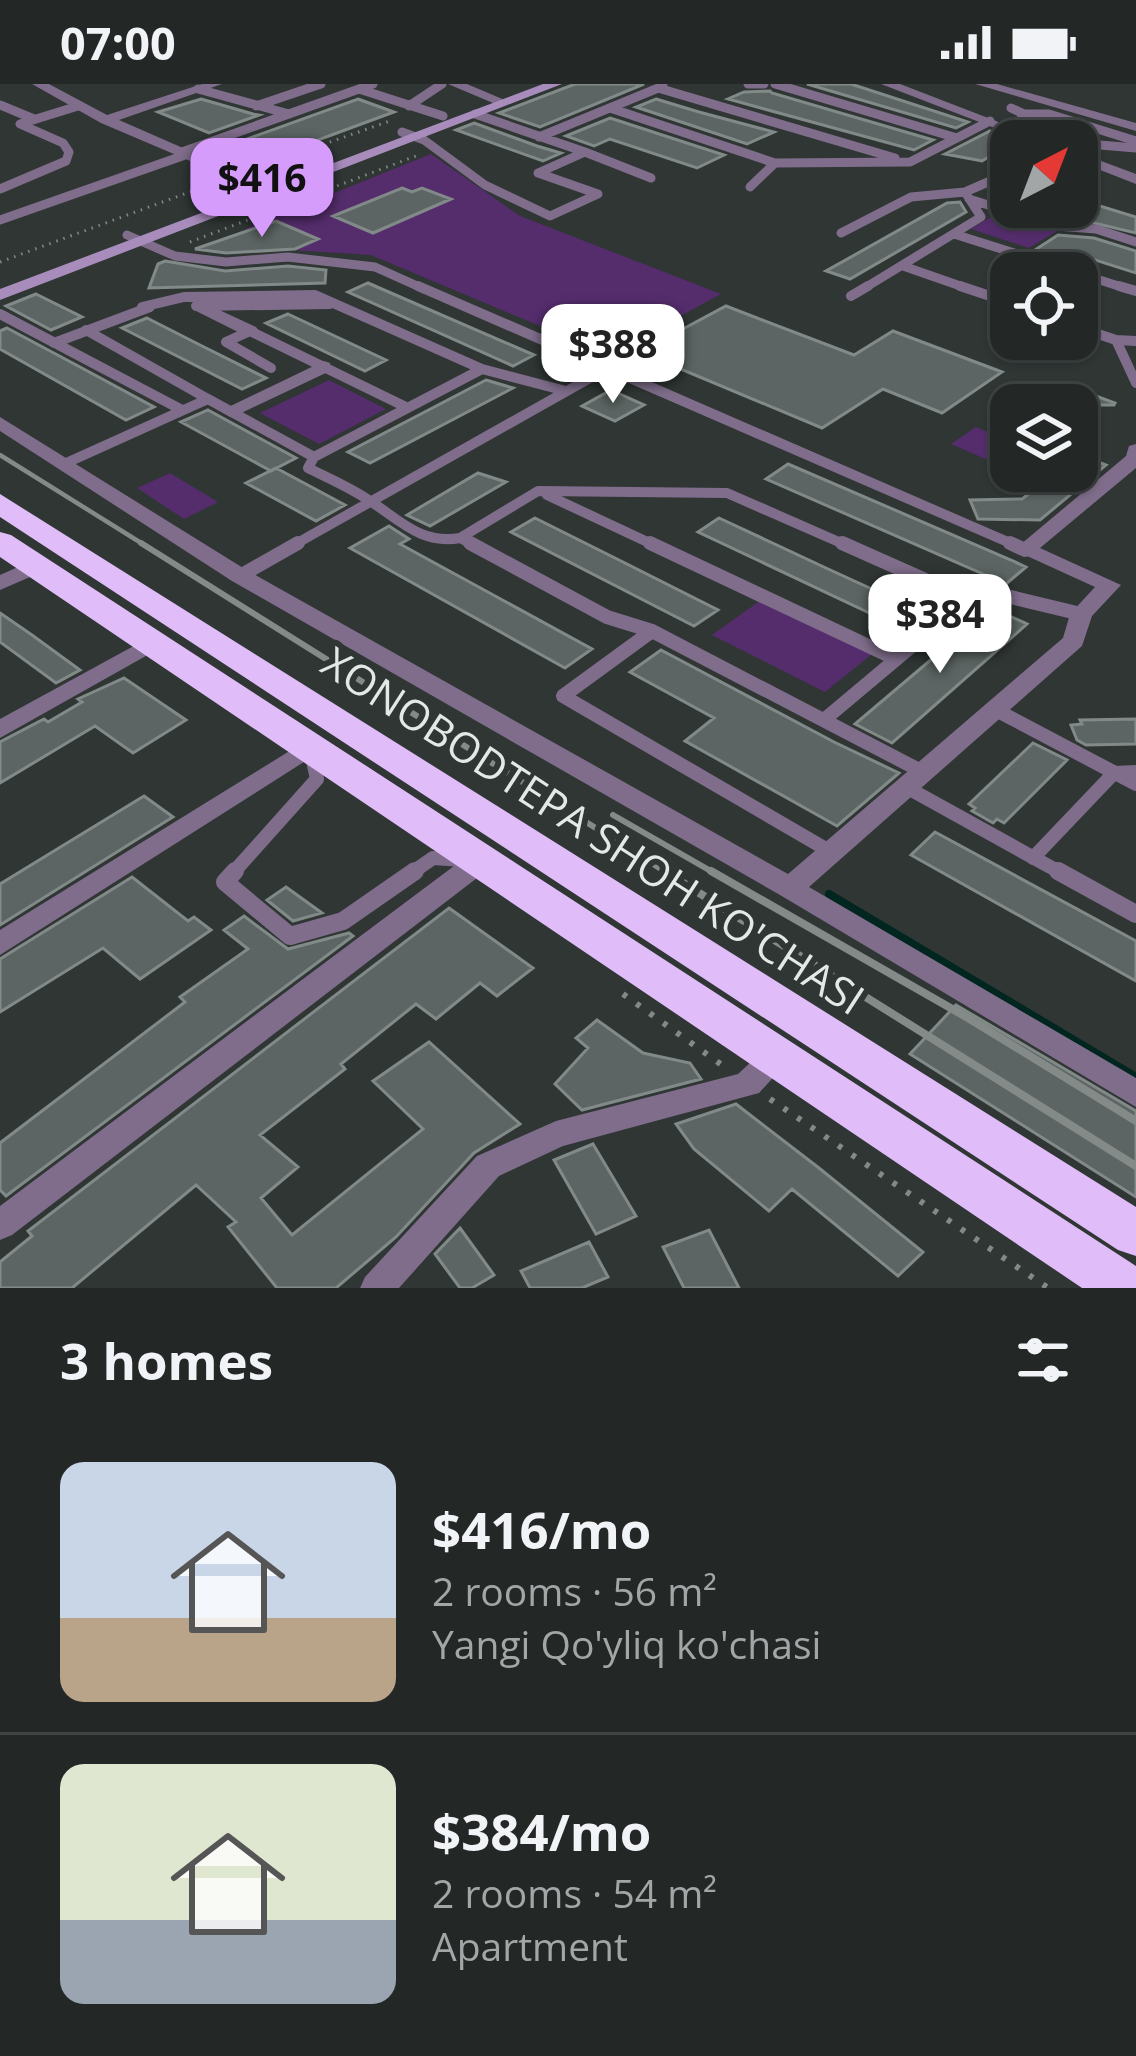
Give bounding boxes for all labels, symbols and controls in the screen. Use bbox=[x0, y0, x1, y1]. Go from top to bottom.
text: 07:00 bbox=[60, 12, 176, 73]
north arrow bbox=[990, 120, 1098, 228]
map controls bbox=[990, 120, 1098, 492]
pin: $416 bbox=[191, 138, 333, 240]
text: $416 bbox=[217, 150, 307, 203]
button: locate bbox=[990, 252, 1098, 360]
pin: $388 bbox=[542, 304, 684, 406]
text: $388 bbox=[568, 316, 658, 369]
button: layers bbox=[990, 384, 1098, 492]
pin: $384 bbox=[869, 574, 1011, 676]
text: $384 bbox=[895, 586, 985, 639]
street label: XONOBODTEPA SHOH KO'CHASI bbox=[312, 633, 876, 1027]
text: 3 homes bbox=[60, 1325, 273, 1395]
icon: filters bbox=[1010, 1327, 1076, 1393]
text: $416/mo bbox=[432, 1494, 651, 1564]
icon: home bbox=[156, 1510, 300, 1654]
text: 2 rooms · 56 m² bbox=[432, 1564, 717, 1617]
text: Yangi Qo'yliq ko'chasi bbox=[432, 1617, 821, 1670]
text: $384/mo bbox=[432, 1796, 651, 1866]
icon: home bbox=[156, 1812, 300, 1956]
text: 2 rooms · 54 m² bbox=[432, 1866, 717, 1919]
text: Apartment bbox=[432, 1919, 628, 1972]

